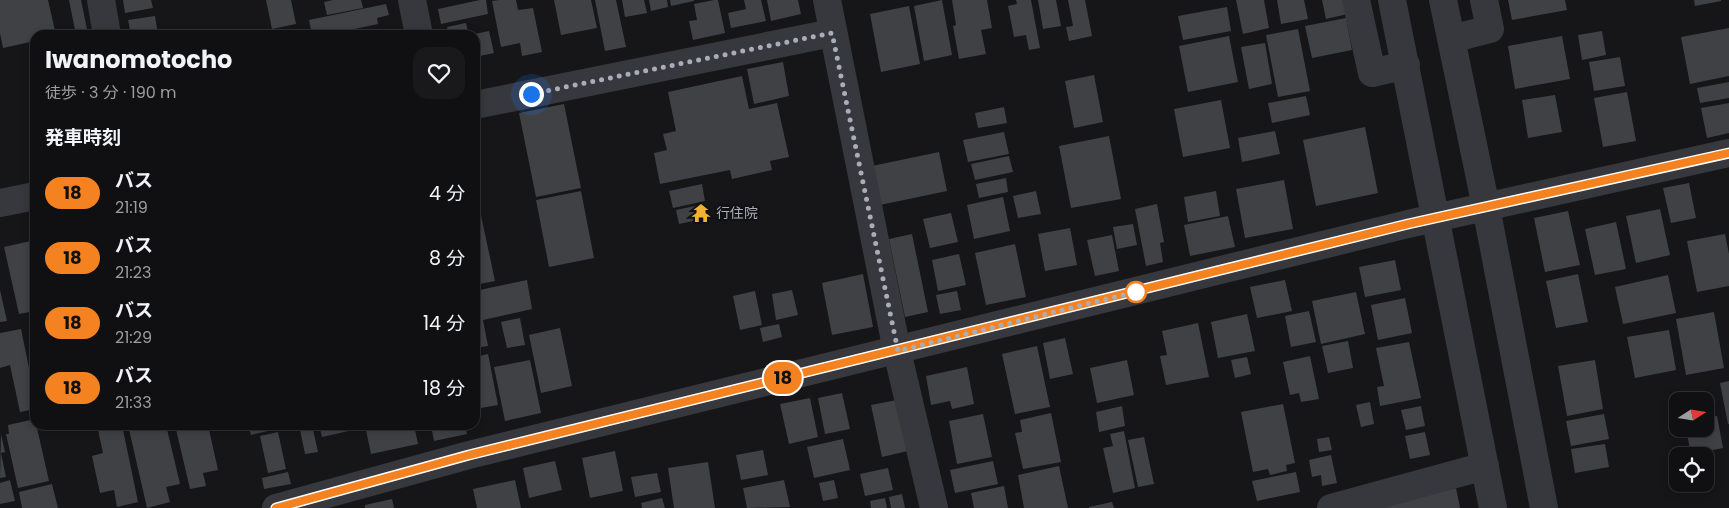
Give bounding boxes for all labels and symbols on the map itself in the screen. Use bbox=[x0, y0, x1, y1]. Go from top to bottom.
your location bbox=[519, 82, 544, 107]
temple icon: 行住院 bbox=[690, 202, 712, 224]
place label: 行住院 bbox=[716, 203, 758, 223]
unlabelled marker bbox=[1125, 281, 1147, 303]
line badge: 18 bbox=[760, 362, 806, 394]
north arrow bbox=[1669, 392, 1714, 438]

